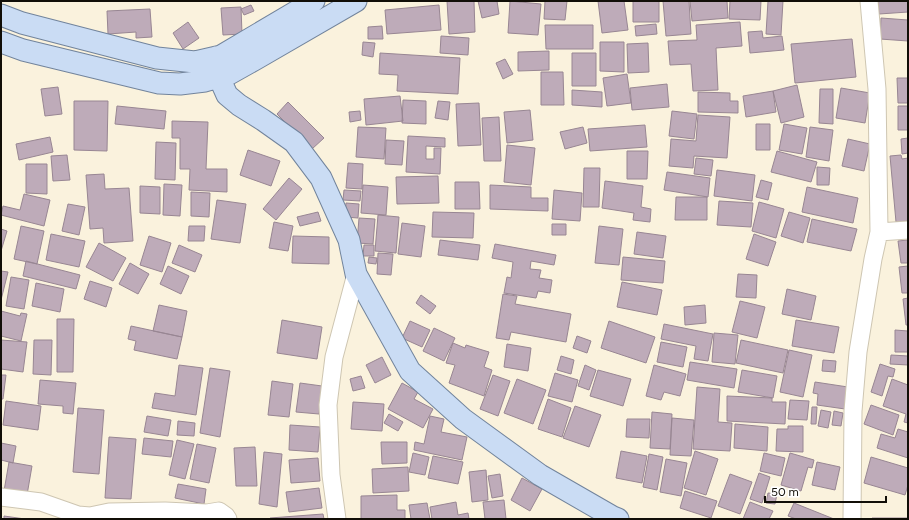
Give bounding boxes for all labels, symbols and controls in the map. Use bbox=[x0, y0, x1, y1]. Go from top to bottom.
scale bar bbox=[765, 478, 886, 504]
text: 50 m bbox=[771, 485, 799, 499]

